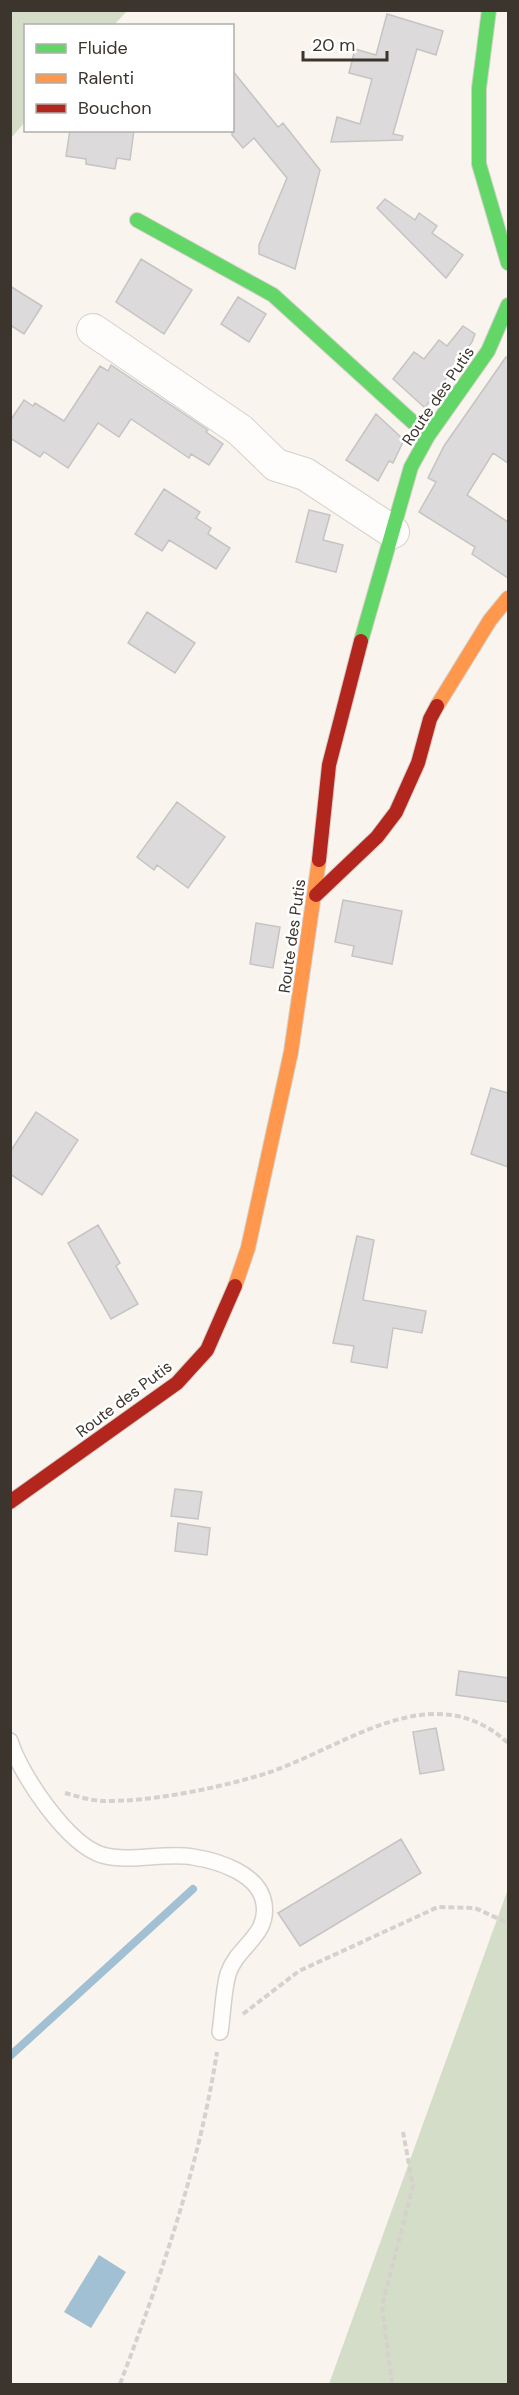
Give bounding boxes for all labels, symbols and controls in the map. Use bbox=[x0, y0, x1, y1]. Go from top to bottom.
legend bbox=[24, 24, 234, 132]
scale bar bbox=[303, 24, 387, 62]
text: 20 m bbox=[312, 33, 355, 57]
text: Fluide bbox=[78, 36, 128, 60]
text: Ralenti bbox=[78, 66, 134, 90]
text: Bouchon bbox=[78, 96, 152, 120]
street label: Route des Putis bbox=[397, 342, 479, 450]
street label: Route des Putis bbox=[274, 878, 310, 994]
street label: Route des Putis bbox=[72, 1356, 176, 1442]

